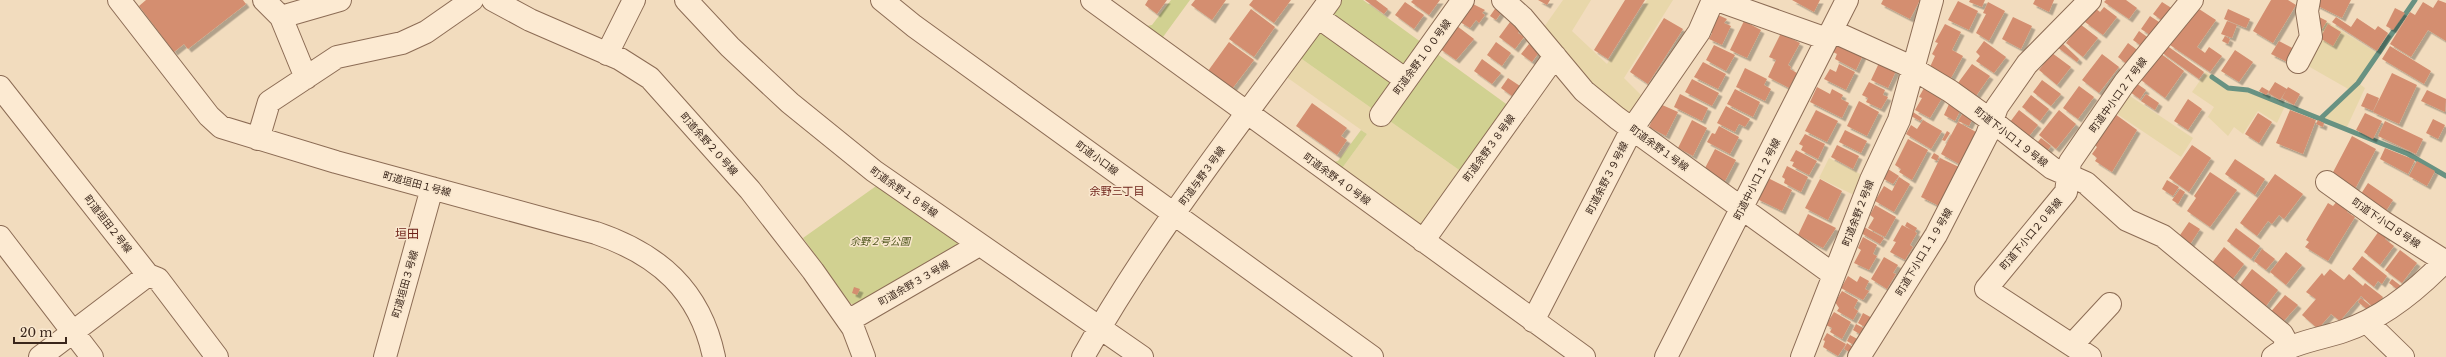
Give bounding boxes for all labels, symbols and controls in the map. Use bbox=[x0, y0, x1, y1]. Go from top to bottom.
street label: 町道余野１００号線 bbox=[1390, 17, 1454, 97]
street label: 町道中小口２７号線 bbox=[2086, 55, 2150, 135]
street label: 町道下小口１９号線 bbox=[1972, 104, 2050, 170]
street label: 町道余野２０号線 bbox=[677, 110, 741, 178]
street label: 町道余野３８号線 bbox=[1460, 112, 1518, 184]
street label: 町道余野１号線 bbox=[1627, 122, 1691, 174]
street label: 町道中小口１２号線 bbox=[1731, 136, 1783, 222]
street label: 町道小口線 bbox=[1073, 138, 1121, 178]
street label: 町道余野３９号線 bbox=[1583, 139, 1631, 217]
street label: 町道与野３号線 bbox=[1176, 144, 1228, 208]
street label: 町道余野４０号線 bbox=[1301, 150, 1373, 208]
street label: 町道余野１８号線 bbox=[868, 164, 940, 220]
street label: 町道垣田１号線 bbox=[382, 169, 452, 199]
street label: 町道余野２号線 bbox=[1839, 178, 1877, 248]
district label: 余野三丁目 bbox=[1090, 184, 1145, 198]
street label: 町道垣田２号線 bbox=[81, 192, 135, 256]
street label: 町道下小口２０号線 bbox=[1997, 195, 2065, 273]
street label: 町道下小口８号線 bbox=[2349, 195, 2423, 251]
street label: 町道下小口１１９号線 bbox=[1893, 206, 1955, 298]
district label: 垣田 bbox=[395, 226, 419, 241]
park label: 余野２号公園 bbox=[850, 235, 912, 248]
street label: 町道垣田３号線 bbox=[389, 249, 421, 319]
street label: 町道余野３３号線 bbox=[876, 257, 952, 309]
scale bar bbox=[14, 319, 66, 345]
text: 20 m bbox=[20, 325, 52, 340]

